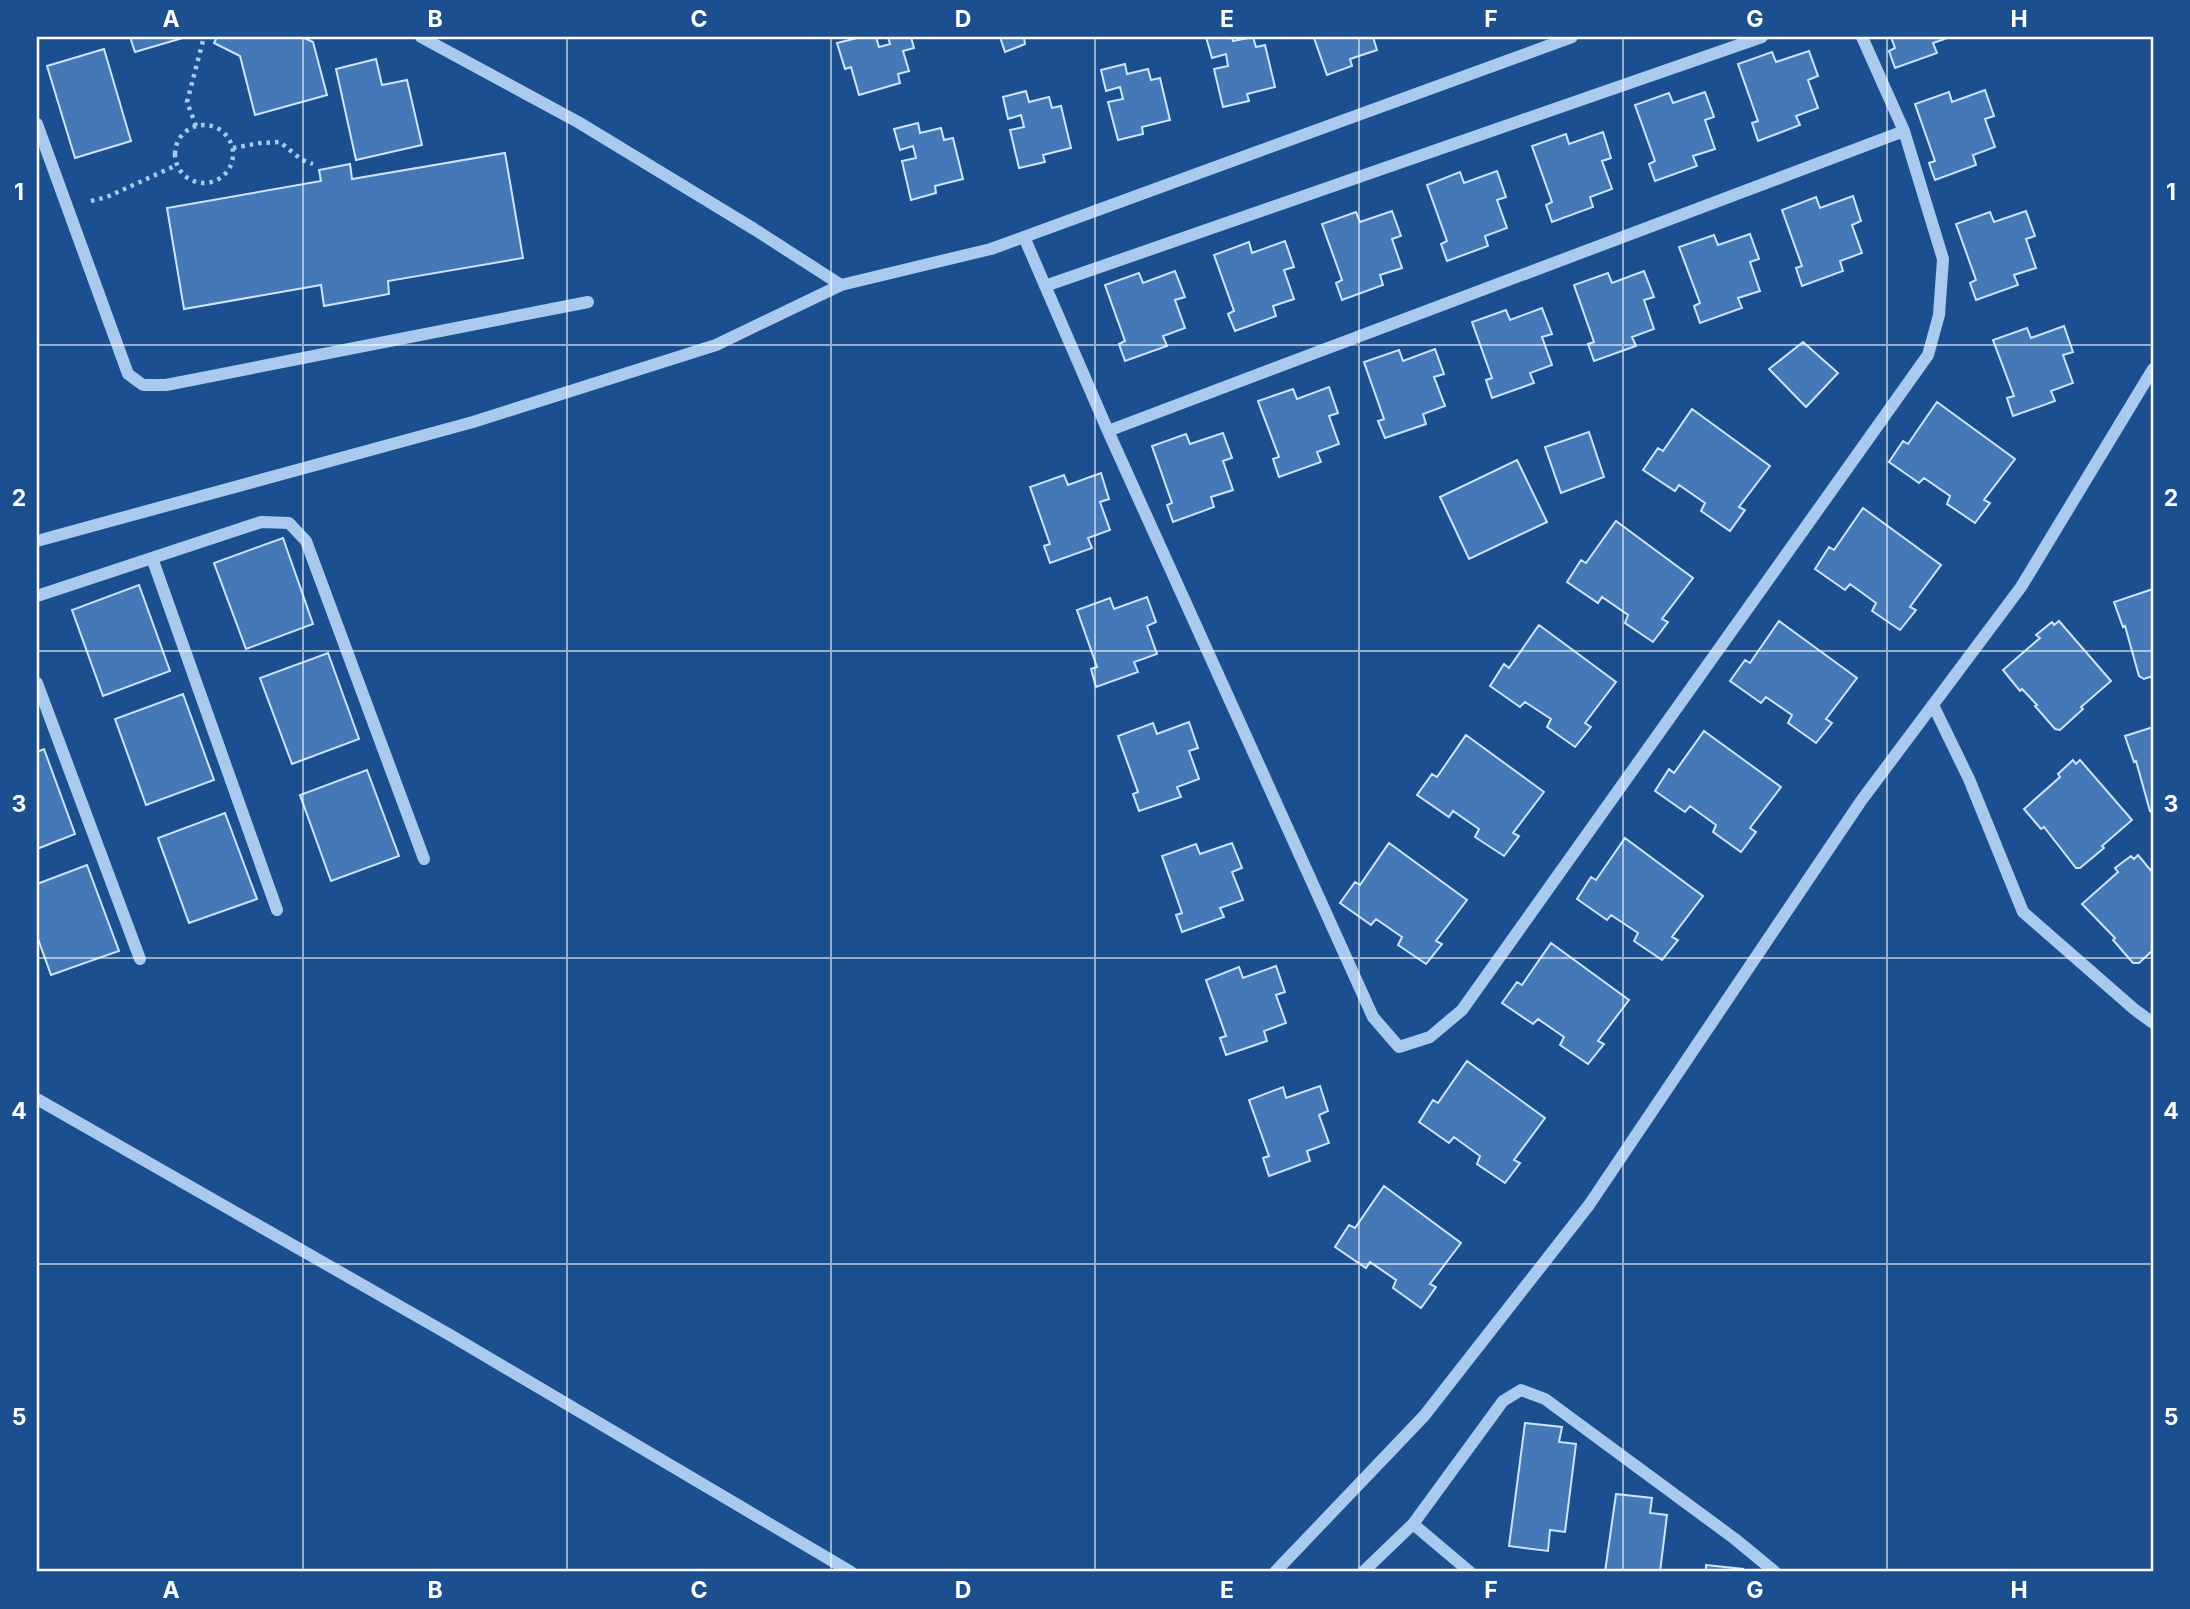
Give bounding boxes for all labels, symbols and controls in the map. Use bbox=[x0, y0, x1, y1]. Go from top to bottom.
text: A bbox=[162, 5, 180, 33]
text: B bbox=[427, 5, 443, 33]
text: C bbox=[690, 5, 708, 33]
text: D bbox=[955, 5, 971, 33]
text: E bbox=[1220, 5, 1234, 33]
text: F bbox=[1484, 5, 1498, 33]
text: G bbox=[1746, 5, 1764, 33]
text: H bbox=[2010, 5, 2028, 33]
text: 1 bbox=[14, 178, 24, 206]
text: 1 bbox=[2166, 178, 2176, 206]
text: 2 bbox=[12, 484, 26, 512]
text: 2 bbox=[2164, 484, 2178, 512]
text: 3 bbox=[12, 790, 26, 818]
text: 3 bbox=[2164, 790, 2178, 818]
text: 4 bbox=[11, 1097, 27, 1125]
text: 4 bbox=[2163, 1097, 2179, 1125]
text: 5 bbox=[12, 1403, 26, 1431]
text: 5 bbox=[2164, 1403, 2178, 1431]
text: A bbox=[162, 1576, 180, 1604]
text: B bbox=[427, 1576, 443, 1604]
text: C bbox=[690, 1576, 708, 1604]
text: D bbox=[955, 1576, 971, 1604]
text: E bbox=[1220, 1576, 1234, 1604]
text: F bbox=[1484, 1576, 1498, 1604]
text: G bbox=[1746, 1576, 1764, 1604]
text: H bbox=[2010, 1576, 2028, 1604]

